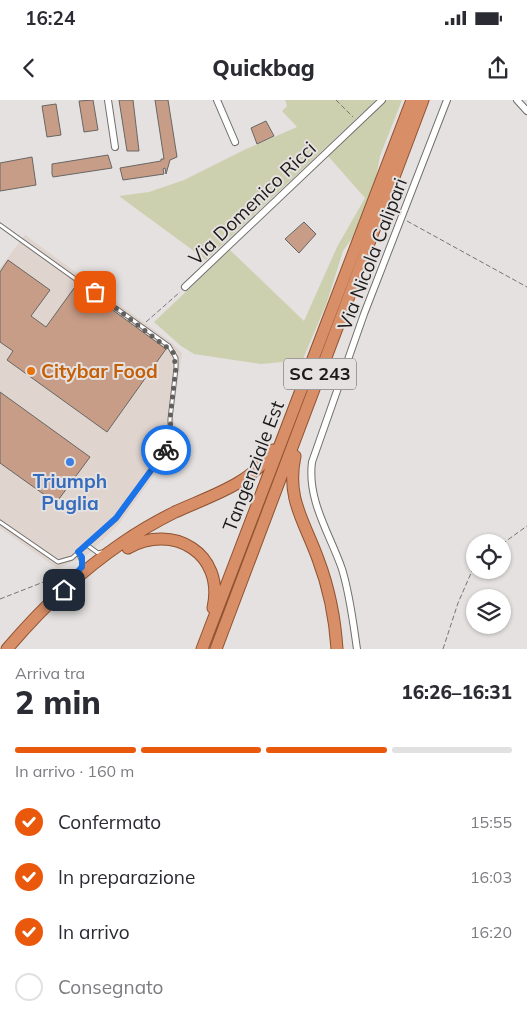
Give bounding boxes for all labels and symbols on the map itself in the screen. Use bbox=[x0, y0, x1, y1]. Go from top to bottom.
street label: Via Domenico Ricci bbox=[183, 136, 321, 270]
street label: Via Nicola Calipari bbox=[332, 174, 412, 334]
pin bbox=[74, 271, 116, 313]
road number: SC 243 bbox=[284, 358, 356, 390]
place label: Citybar Food bbox=[41, 359, 158, 383]
marker: Citybar Food bbox=[25, 365, 37, 377]
street label: Tangenziale Est bbox=[217, 397, 289, 535]
courier bbox=[141, 425, 191, 475]
marker: Triumph Puglia bbox=[64, 456, 76, 468]
place label: Triumph Puglia bbox=[33, 469, 107, 515]
pin bbox=[43, 569, 85, 611]

